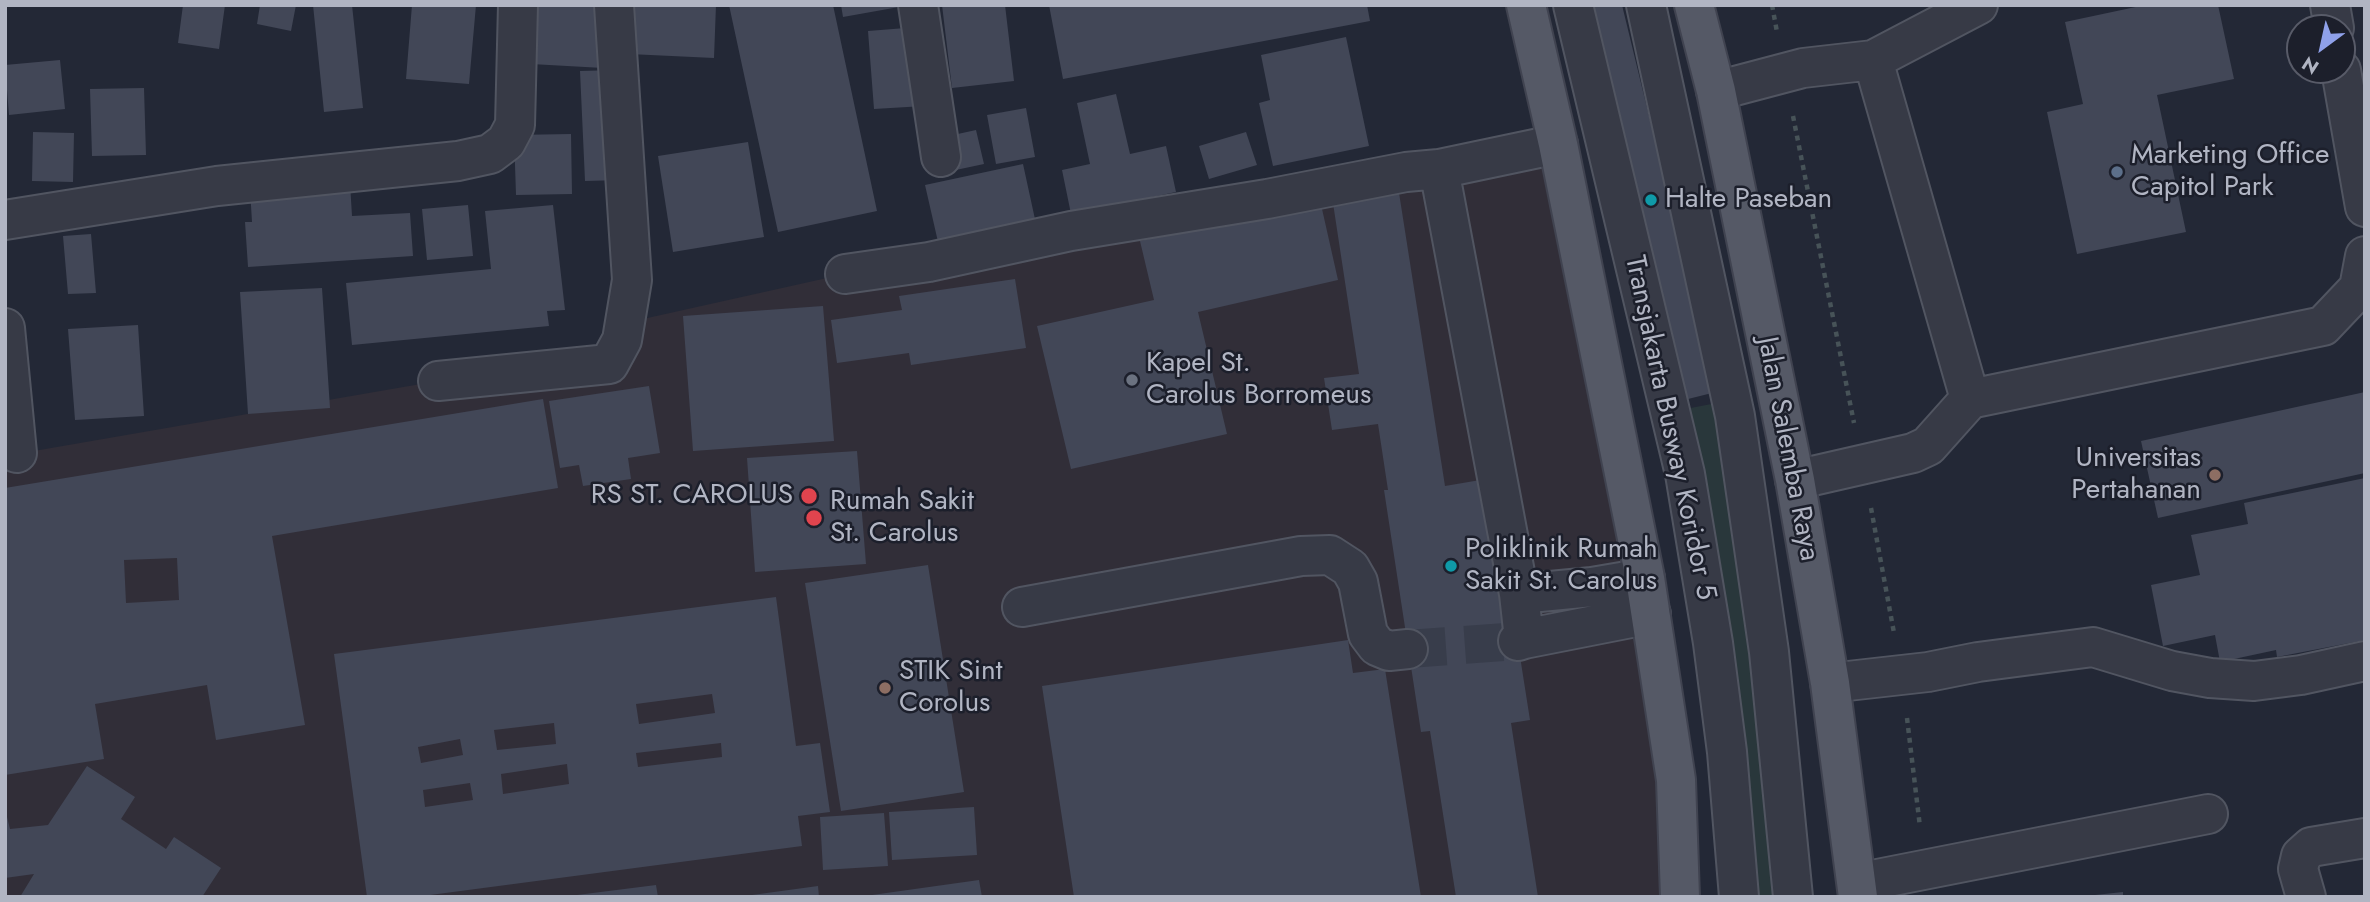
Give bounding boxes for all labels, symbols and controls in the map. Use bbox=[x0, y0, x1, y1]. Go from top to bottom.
north arrow bbox=[2286, 14, 2356, 84]
text: N bbox=[2297, 50, 2324, 81]
place label: Marketing Office Capitol Park bbox=[2131, 139, 2329, 205]
marker: Marketing Office Capitol Park bbox=[2109, 164, 2125, 180]
place label: Halte Paseban bbox=[1665, 183, 1832, 217]
marker: Halte Paseban bbox=[1643, 192, 1659, 208]
street label: Transjakarta Busway Koridor 5 bbox=[1616, 253, 1722, 603]
street label: Jalan Salemba Raya bbox=[1749, 334, 1825, 564]
place label: Kapel St. Carolus Borromeus bbox=[1146, 347, 1371, 413]
marker: Kapel St. Carolus Borromeus bbox=[1124, 372, 1140, 388]
place label: Universitas Pertahanan bbox=[2071, 442, 2201, 508]
marker: Universitas Pertahanan bbox=[2207, 467, 2223, 483]
place label: RS ST. CAROLUS bbox=[591, 479, 793, 513]
place label: Rumah Sakit St. Carolus bbox=[830, 485, 974, 551]
marker: RS ST. CAROLUS bbox=[799, 486, 819, 506]
marker: Rumah Sakit St. Carolus bbox=[804, 508, 824, 528]
place label: Poliklinik Rumah Sakit St. Carolus bbox=[1465, 533, 1658, 599]
marker: Poliklinik Rumah Sakit St. Carolus bbox=[1443, 558, 1459, 574]
place label: STIK Sint Corolus bbox=[899, 655, 1002, 721]
marker: STIK Sint Corolus bbox=[877, 680, 893, 696]

